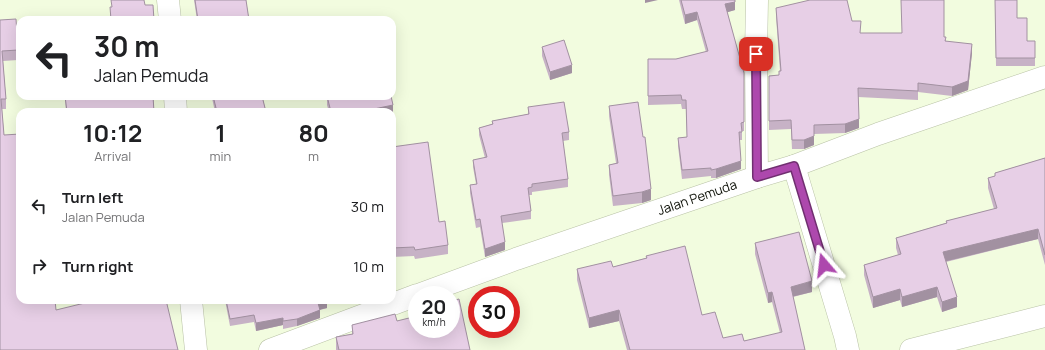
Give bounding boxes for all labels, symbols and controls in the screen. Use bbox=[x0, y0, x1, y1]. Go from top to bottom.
text: 30 m bbox=[94, 27, 159, 65]
icon: left bbox=[28, 32, 80, 84]
pin bbox=[739, 37, 773, 71]
icon: arrive bbox=[745, 43, 767, 65]
text: Jalan Pemuda bbox=[94, 63, 209, 87]
text: 10:12 bbox=[83, 116, 142, 149]
text: 1 bbox=[215, 116, 226, 149]
text: 80 bbox=[298, 116, 329, 149]
text: Arrival bbox=[94, 147, 131, 165]
text: min bbox=[210, 147, 231, 165]
text: m bbox=[308, 147, 319, 165]
street label: Jalan Pemuda bbox=[655, 175, 739, 219]
text: Turn left bbox=[62, 187, 124, 208]
icon: left bbox=[28, 195, 50, 217]
text: 30 m bbox=[351, 196, 384, 217]
text: Jalan Pemuda bbox=[62, 208, 145, 226]
position arrow bbox=[803, 244, 845, 286]
icon: right bbox=[28, 255, 50, 277]
text: Turn right bbox=[62, 256, 133, 277]
text: 10 m bbox=[353, 256, 384, 277]
speed limit sign: 30 bbox=[468, 286, 520, 338]
text: 20 bbox=[421, 293, 447, 320]
text: km/h bbox=[422, 315, 446, 329]

